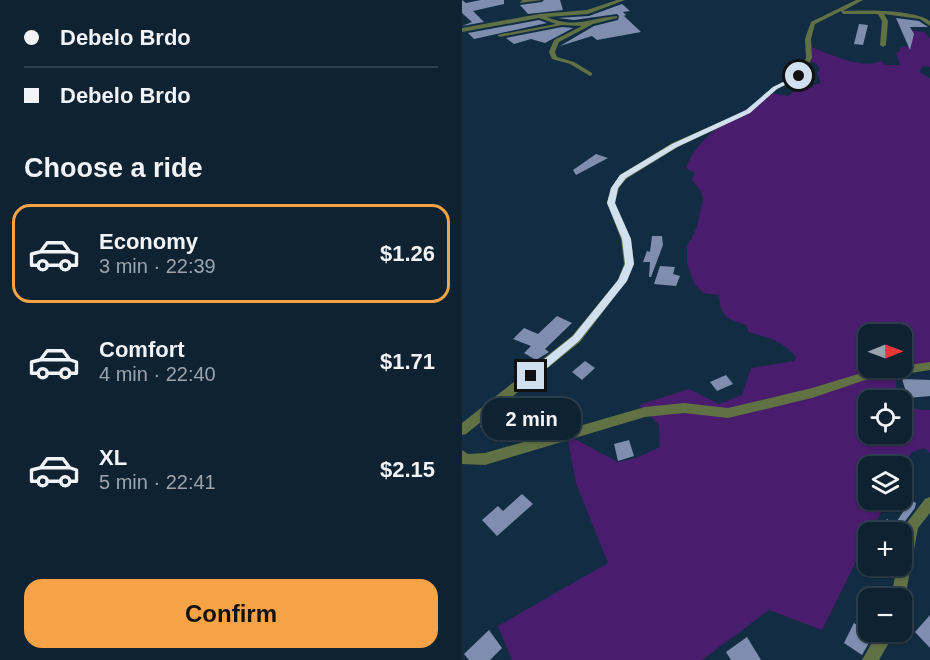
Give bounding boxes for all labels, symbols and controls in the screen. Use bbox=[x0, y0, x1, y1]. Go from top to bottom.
text: Debelo Brdo bbox=[60, 25, 191, 50]
route start bbox=[785, 62, 812, 89]
text: Debelo Brdo bbox=[60, 83, 191, 108]
text: Choose a ride bbox=[24, 153, 203, 183]
icon: car bbox=[27, 227, 81, 281]
text: Economy bbox=[99, 229, 198, 254]
text: $1.26 bbox=[380, 241, 435, 266]
text: 3 min · 22:39 bbox=[99, 255, 216, 277]
north arrow bbox=[858, 324, 912, 378]
map controls bbox=[858, 324, 912, 642]
icon: car bbox=[27, 335, 81, 389]
text: Comfort bbox=[99, 337, 185, 362]
text: $1.71 bbox=[380, 349, 435, 374]
route end bbox=[517, 362, 544, 389]
text: 4 min · 22:40 bbox=[99, 363, 216, 385]
button: locate bbox=[858, 390, 912, 444]
callout: 2 min bbox=[482, 397, 580, 439]
text: 2 min bbox=[505, 408, 558, 430]
icon: car bbox=[27, 443, 81, 497]
text: XL bbox=[99, 445, 127, 470]
button: layers bbox=[858, 456, 912, 510]
text: $2.15 bbox=[380, 457, 435, 482]
text: 5 min · 22:41 bbox=[99, 471, 216, 493]
button: + bbox=[858, 522, 912, 576]
button: Confirm bbox=[24, 579, 438, 648]
button: − bbox=[858, 588, 912, 642]

